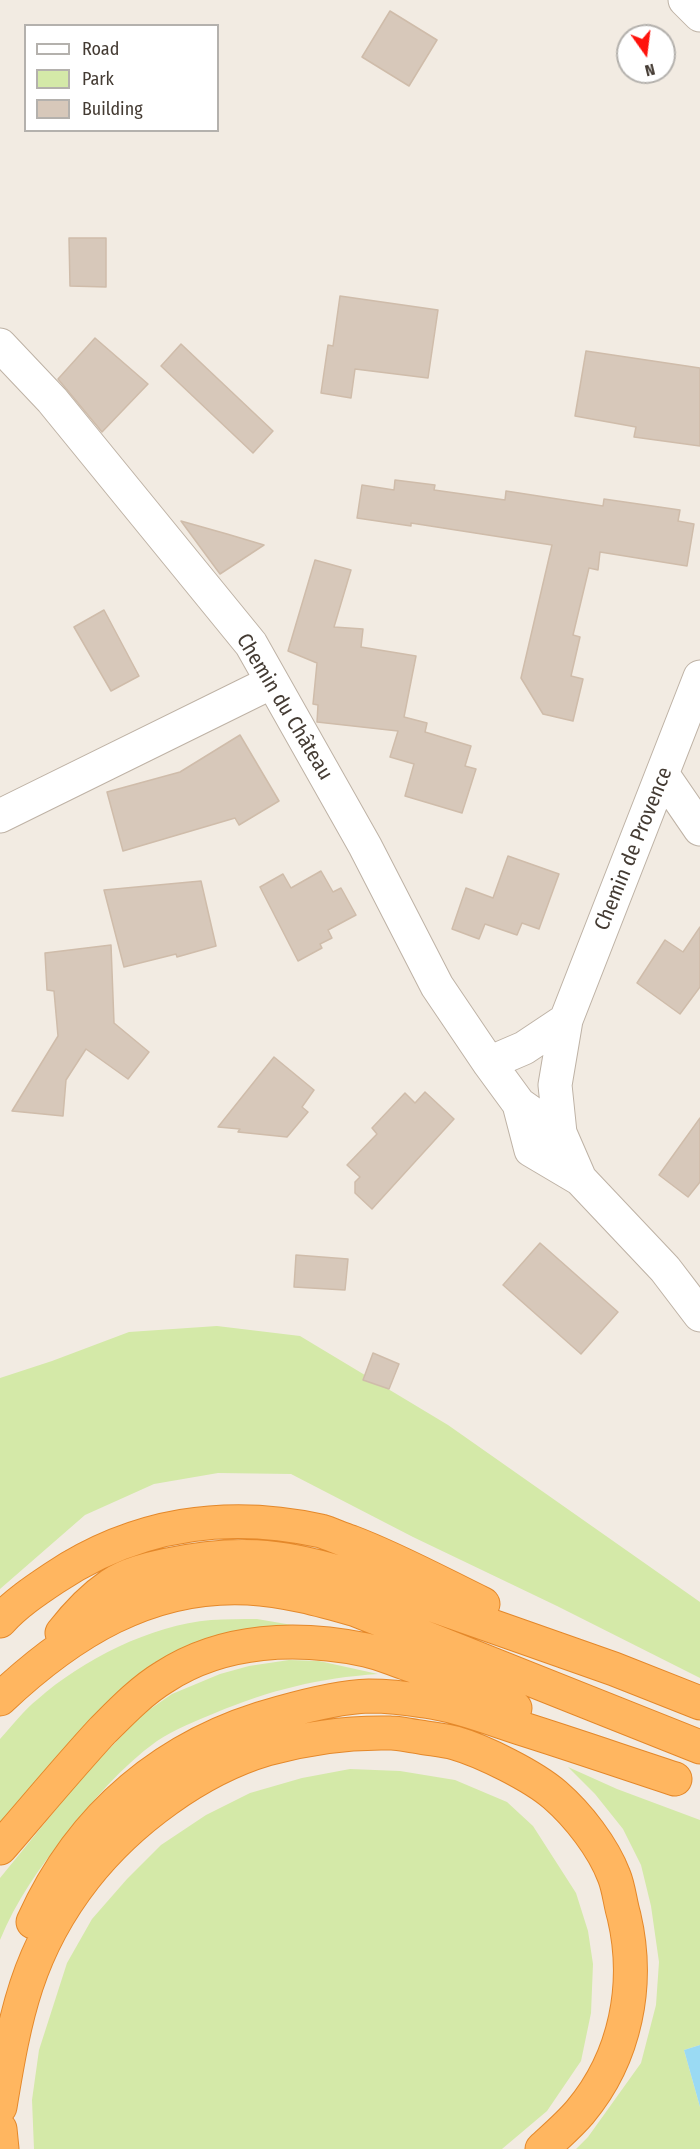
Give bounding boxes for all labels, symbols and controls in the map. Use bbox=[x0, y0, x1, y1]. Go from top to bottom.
legend bbox=[24, 24, 219, 132]
north arrow bbox=[616, 24, 676, 84]
text: Road bbox=[82, 38, 119, 60]
text: N bbox=[643, 60, 657, 80]
text: Park bbox=[82, 68, 114, 90]
text: Building bbox=[82, 98, 143, 120]
street label: Chemin du Château bbox=[230, 629, 338, 785]
street label: Chemin de Provence bbox=[590, 764, 678, 934]

